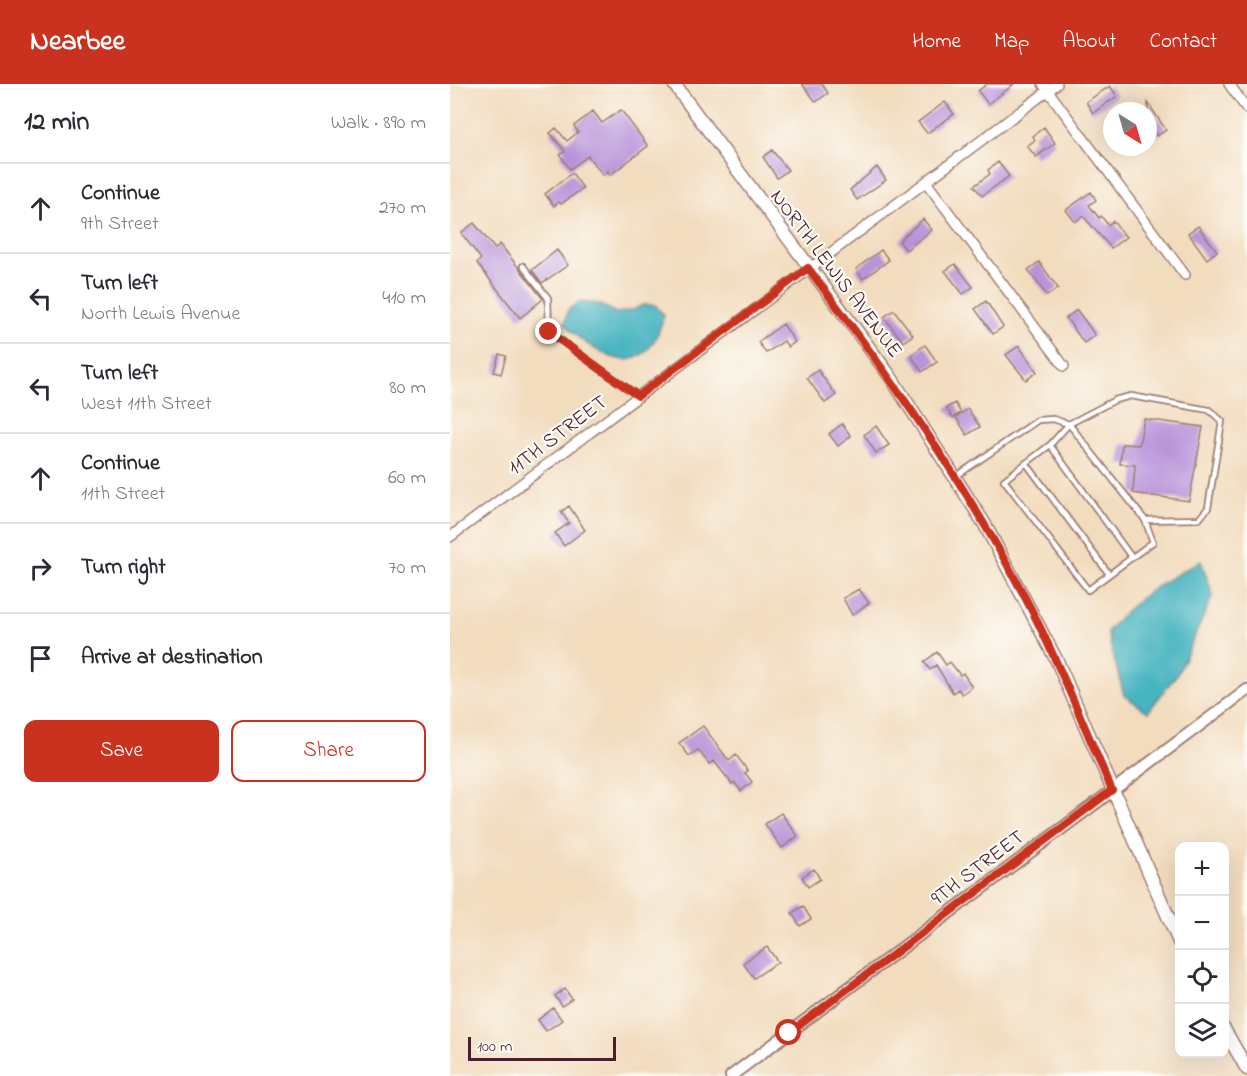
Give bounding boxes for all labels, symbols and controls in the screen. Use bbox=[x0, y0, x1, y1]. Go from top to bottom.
text: Nearbee bbox=[30, 22, 125, 63]
text: Home bbox=[912, 27, 961, 57]
text: Map bbox=[994, 27, 1029, 57]
text: About bbox=[1062, 27, 1116, 57]
text: Contact bbox=[1149, 27, 1217, 57]
north arrow bbox=[1103, 102, 1157, 156]
text: 12 min bbox=[24, 104, 89, 142]
text: Walk · 890 m bbox=[331, 109, 426, 138]
text: Continue bbox=[81, 178, 160, 210]
street label: NORTH LEWIS AVENUE bbox=[762, 184, 909, 365]
icon: ahead bbox=[24, 192, 57, 225]
text: 270 m bbox=[379, 194, 426, 223]
text: 9th Street bbox=[81, 210, 159, 239]
text: Turn left bbox=[81, 268, 158, 300]
icon: left bbox=[24, 282, 57, 315]
text: 410 m bbox=[382, 284, 426, 313]
text: North Lewis Avenue bbox=[81, 300, 240, 329]
route end bbox=[535, 318, 561, 344]
text: Turn left bbox=[81, 358, 158, 390]
icon: left bbox=[24, 372, 57, 405]
text: 80 m bbox=[389, 374, 426, 403]
street label: 11TH STREET bbox=[502, 388, 614, 483]
text: West 11th Street bbox=[81, 390, 212, 419]
text: Continue bbox=[81, 448, 160, 480]
icon: ahead bbox=[24, 462, 57, 495]
text: 60 m bbox=[388, 464, 426, 493]
text: 11th Street bbox=[81, 480, 165, 509]
icon: right bbox=[24, 552, 57, 585]
text: Turn right bbox=[81, 552, 166, 584]
text: 70 m bbox=[389, 554, 426, 583]
icon: arrive bbox=[24, 642, 57, 675]
text: Arrive at destination bbox=[81, 642, 263, 674]
button: Save bbox=[24, 720, 219, 782]
button: Share bbox=[231, 720, 426, 782]
street label: 9TH STREET bbox=[925, 823, 1031, 914]
map controls bbox=[1175, 842, 1229, 1058]
button: + bbox=[1175, 842, 1229, 896]
button: − bbox=[1175, 896, 1229, 950]
button: locate bbox=[1175, 950, 1229, 1004]
button: layers bbox=[1175, 1004, 1229, 1058]
route start bbox=[775, 1019, 801, 1045]
scale bar bbox=[468, 1034, 616, 1062]
text: 100 m bbox=[477, 1035, 512, 1059]

